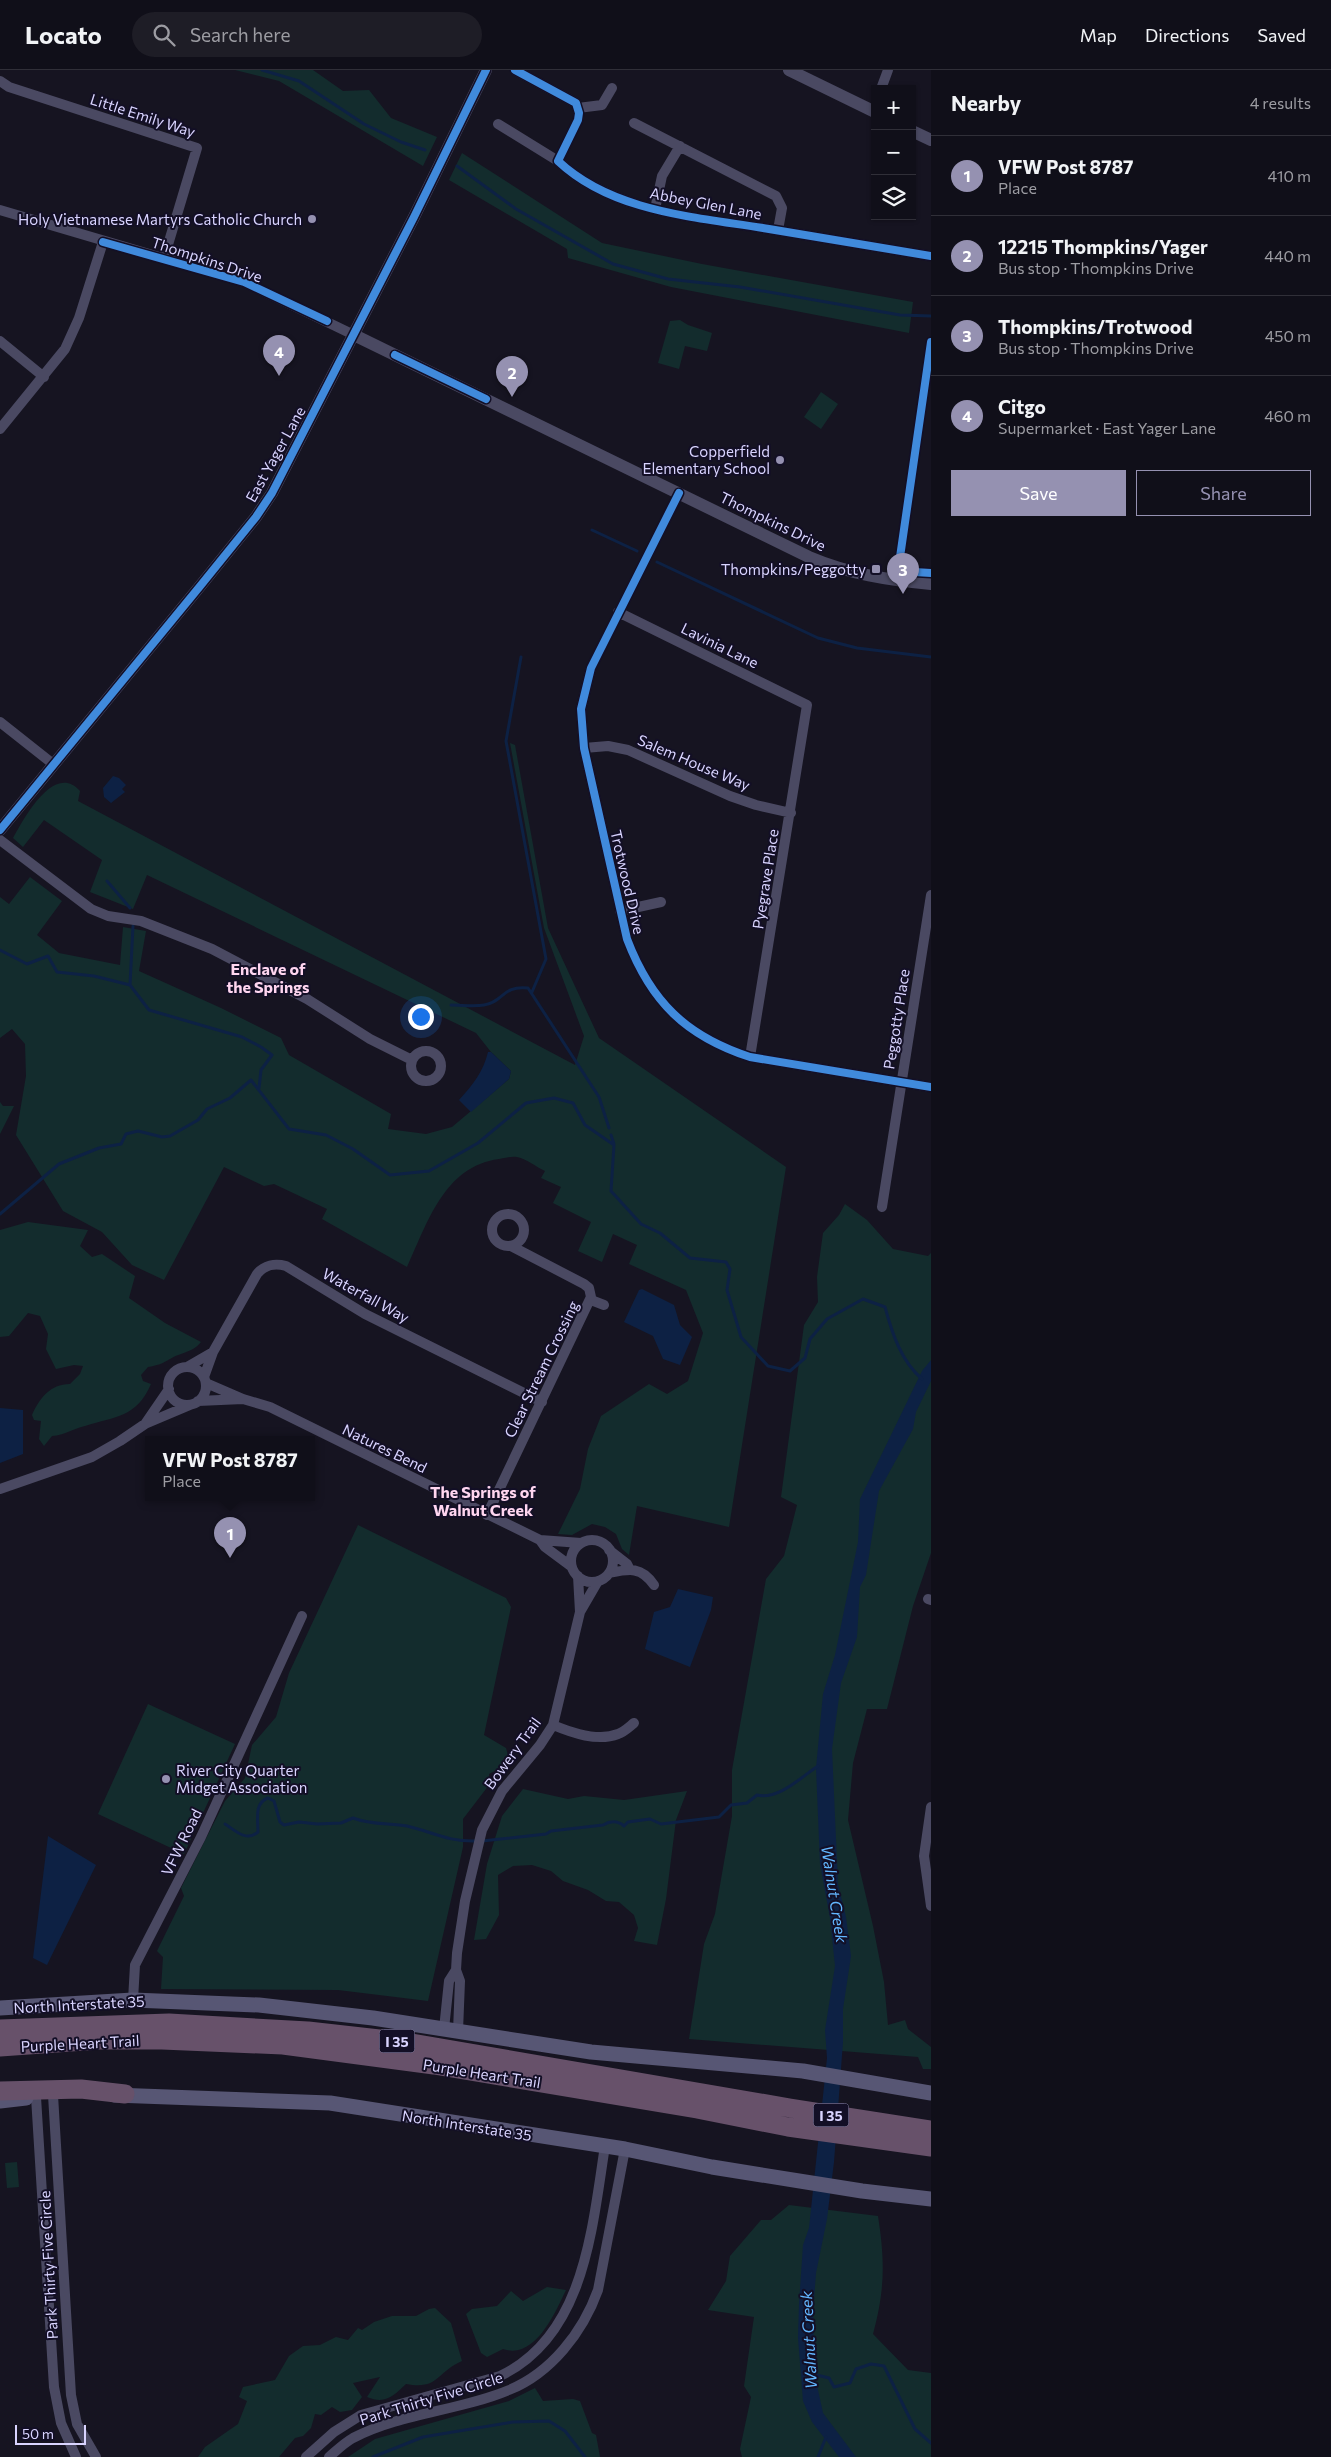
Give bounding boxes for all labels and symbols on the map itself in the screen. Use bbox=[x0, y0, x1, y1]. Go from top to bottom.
street label: Little Emily Way bbox=[88, 90, 198, 141]
street label: Abbey Glen Lane bbox=[649, 183, 764, 223]
place label: Holy Vietnamese Martyrs Catholic Church bbox=[18, 210, 302, 228]
marker: Holy Vietnamese Martyrs Catholic Church bbox=[306, 213, 318, 225]
street label: Thompkins Drive bbox=[149, 233, 265, 285]
pin: 4 bbox=[263, 335, 295, 376]
pin: 2 bbox=[496, 356, 528, 397]
street label: East Yager Lane bbox=[241, 403, 309, 505]
place label: Copperfield Elementary School bbox=[643, 442, 770, 477]
marker: Copperfield Elementary School bbox=[774, 454, 786, 466]
street label: Thompkins Drive bbox=[717, 488, 829, 554]
pin: 3 bbox=[887, 553, 919, 594]
place label: Thompkins/Peggotty bbox=[721, 560, 866, 578]
marker: Thompkins/Peggotty bbox=[870, 563, 882, 575]
street label: Lavinia Lane bbox=[678, 619, 762, 672]
street label: Salem House Way bbox=[635, 730, 753, 794]
street label: Trotwood Drive bbox=[607, 828, 649, 936]
street label: Pyegrave Place bbox=[748, 828, 782, 930]
district label: Enclave of the Springs bbox=[226, 959, 310, 996]
street label: Peggotty Place bbox=[879, 967, 913, 1070]
your location bbox=[408, 1004, 434, 1030]
street label: Waterfall Way bbox=[319, 1264, 413, 1326]
street label: Clear Stream Crossing bbox=[500, 1298, 582, 1440]
street label: Natures Bend bbox=[340, 1420, 430, 1476]
district label: The Springs of Walnut Creek bbox=[430, 1482, 536, 1519]
pin: 1 bbox=[214, 1517, 246, 1558]
street label: Bowery Trail bbox=[480, 1714, 544, 1792]
place label: River City Quarter Midget Association bbox=[176, 1761, 307, 1796]
marker: River City Quarter Midget Association bbox=[160, 1773, 172, 1785]
street label: VFW Road bbox=[157, 1806, 205, 1878]
water label: Walnut Creek bbox=[818, 1844, 852, 1944]
street label: North Interstate 35 bbox=[13, 1992, 145, 2016]
road number: I 35 bbox=[380, 2030, 414, 2052]
street label: Purple Heart Trail bbox=[20, 2031, 140, 2055]
street label: Purple Heart Trail bbox=[422, 2055, 542, 2091]
road number: I 35 bbox=[814, 2104, 848, 2126]
street label: North Interstate 35 bbox=[401, 2106, 533, 2144]
street label: Park Thirty Five Circle bbox=[35, 2190, 61, 2340]
water label: Walnut Creek bbox=[796, 2290, 820, 2390]
street label: Park Thirty Five Circle bbox=[357, 2368, 505, 2428]
scale bar bbox=[15, 2422, 86, 2445]

